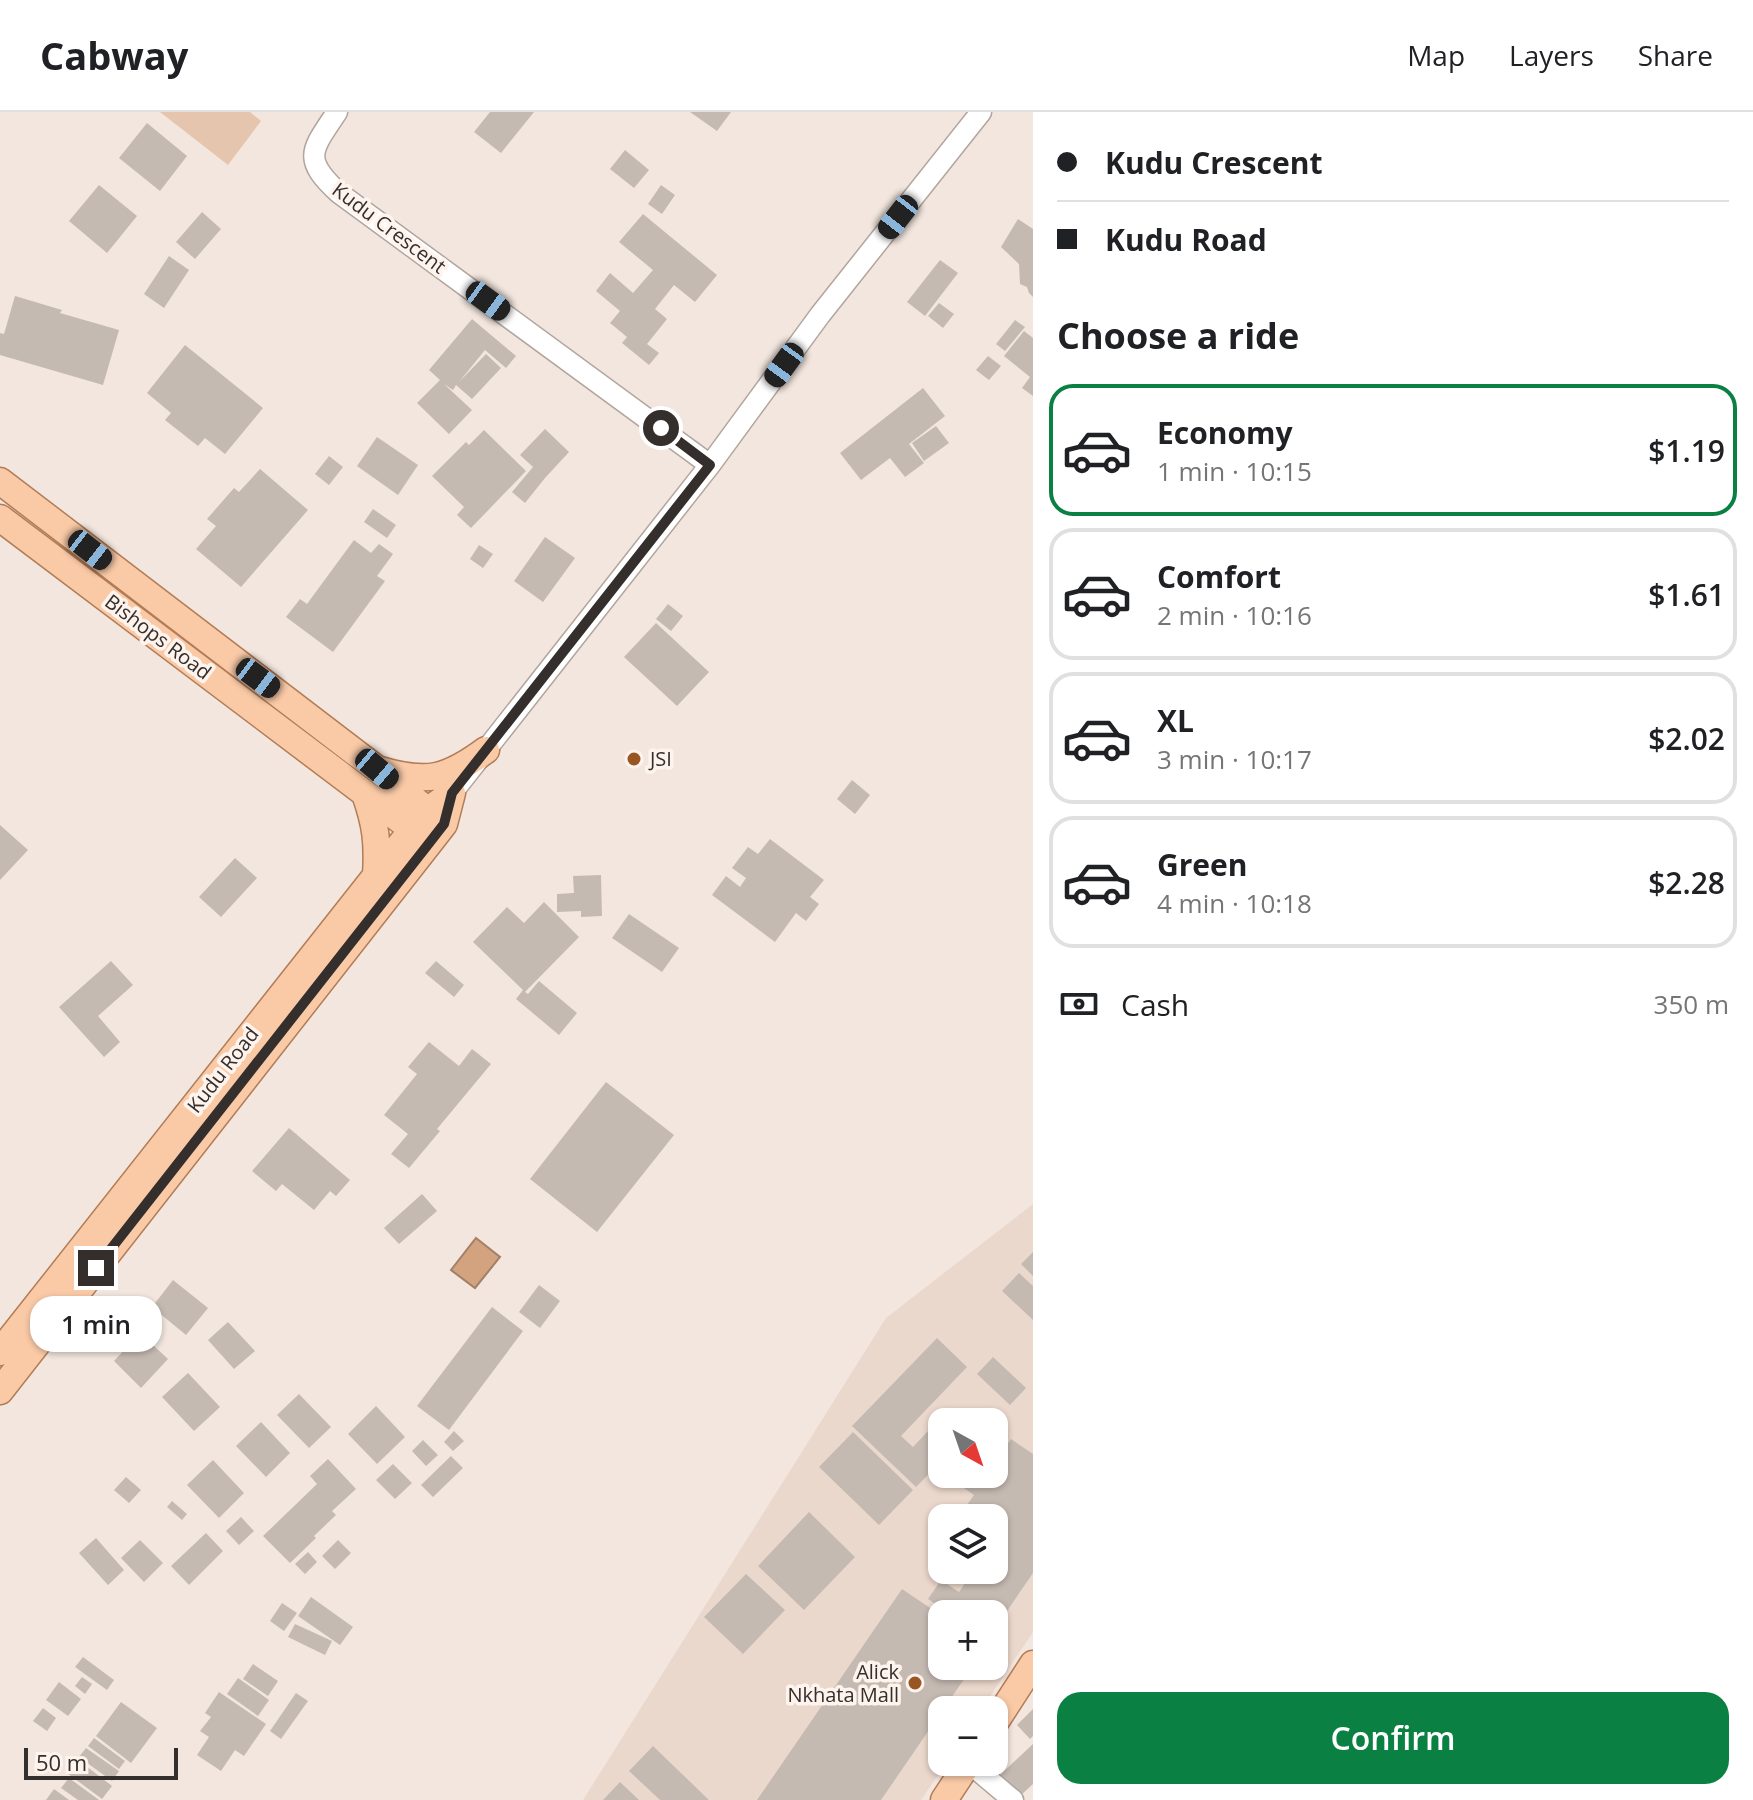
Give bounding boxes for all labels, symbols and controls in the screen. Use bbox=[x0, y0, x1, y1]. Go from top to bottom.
text: Cabway bbox=[40, 29, 188, 81]
text: Map bbox=[1407, 36, 1465, 74]
text: Layers bbox=[1509, 36, 1594, 74]
text: Share bbox=[1638, 36, 1713, 74]
text: Kudu Crescent bbox=[1105, 142, 1322, 183]
street label: Kudu Crescent bbox=[327, 176, 452, 279]
car bbox=[874, 191, 922, 243]
text: Kudu Road bbox=[1105, 219, 1267, 260]
car bbox=[462, 277, 514, 325]
text: Choose a ride bbox=[1057, 311, 1299, 360]
car bbox=[760, 339, 808, 391]
route start bbox=[643, 410, 679, 446]
text: Economy bbox=[1157, 412, 1293, 453]
icon: car bbox=[1061, 414, 1133, 486]
text: $1.19 bbox=[1648, 430, 1725, 471]
text: 1 min · 10:15 bbox=[1157, 453, 1312, 489]
car bbox=[64, 526, 116, 574]
text: Comfort bbox=[1157, 556, 1281, 597]
icon: car bbox=[1061, 558, 1133, 630]
text: $1.61 bbox=[1648, 574, 1725, 615]
street label: Bishops Road bbox=[100, 588, 217, 685]
text: 2 min · 10:16 bbox=[1157, 597, 1312, 633]
car bbox=[232, 654, 284, 702]
text: XL bbox=[1157, 700, 1194, 741]
icon: car bbox=[1061, 702, 1133, 774]
text: $2.02 bbox=[1648, 718, 1725, 759]
text: 3 min · 10:17 bbox=[1157, 741, 1312, 777]
car bbox=[351, 744, 403, 794]
place label: JSI bbox=[648, 745, 672, 772]
marker: JSI bbox=[625, 750, 643, 768]
text: Green bbox=[1157, 844, 1248, 885]
icon: car bbox=[1061, 846, 1133, 918]
text: $2.28 bbox=[1648, 862, 1725, 903]
text: 4 min · 10:18 bbox=[1157, 885, 1312, 921]
icon: cash bbox=[1057, 982, 1101, 1026]
text: Cash bbox=[1121, 984, 1189, 1025]
text: 350 m bbox=[1654, 986, 1729, 1022]
street label: Kudu Road bbox=[181, 1021, 265, 1118]
route end bbox=[78, 1250, 114, 1286]
callout: 1 min bbox=[30, 1296, 162, 1352]
text: 1 min bbox=[61, 1306, 131, 1342]
north arrow bbox=[928, 1408, 1008, 1488]
map controls bbox=[928, 1408, 1008, 1776]
button: layers bbox=[928, 1504, 1008, 1584]
button: + bbox=[928, 1600, 1008, 1680]
place label: Alick Nkhata Mall bbox=[787, 1658, 899, 1708]
marker: Alick Nkhata Mall bbox=[906, 1674, 924, 1692]
button: Confirm bbox=[1057, 1692, 1729, 1784]
button: − bbox=[928, 1696, 1008, 1776]
scale bar bbox=[24, 1744, 178, 1780]
text: 50 m bbox=[36, 1747, 87, 1777]

